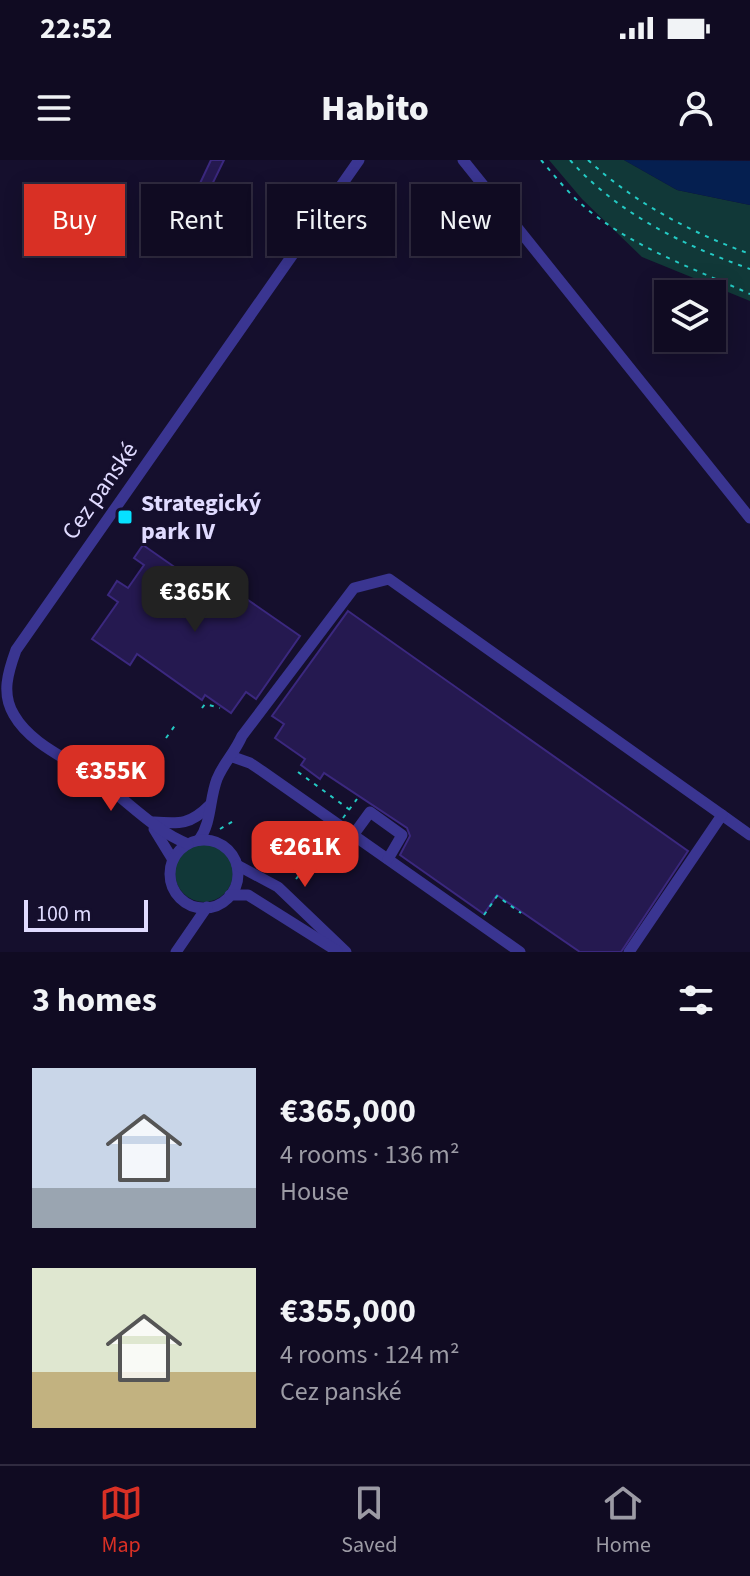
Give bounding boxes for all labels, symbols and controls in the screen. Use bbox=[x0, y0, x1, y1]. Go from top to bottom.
text: 22:52 bbox=[40, 7, 112, 50]
text: Habito bbox=[321, 83, 429, 134]
icon: menu bbox=[32, 86, 76, 130]
icon: person bbox=[674, 86, 718, 130]
chip: Buy bbox=[24, 184, 125, 256]
chip: Rent bbox=[141, 184, 251, 256]
chip: Filters bbox=[267, 184, 395, 256]
chip: New bbox=[411, 184, 520, 256]
map controls bbox=[654, 280, 726, 352]
button: layers bbox=[654, 280, 726, 352]
street label: Cez panské bbox=[53, 435, 147, 547]
place label: Strategický park IV bbox=[141, 486, 262, 549]
marker: Strategický park IV bbox=[116, 508, 134, 526]
pin: €365K bbox=[139, 566, 251, 634]
text: €365K bbox=[160, 573, 230, 610]
pin: €355K bbox=[55, 745, 167, 813]
text: €355K bbox=[76, 752, 146, 789]
pin: €261K bbox=[249, 821, 361, 889]
text: €261K bbox=[270, 828, 340, 865]
scale bar bbox=[24, 896, 148, 932]
text: 100 m bbox=[36, 898, 91, 930]
text: 3 homes bbox=[32, 976, 157, 1025]
icon: filters bbox=[674, 978, 718, 1022]
text: €365,000 bbox=[280, 1087, 416, 1136]
icon: home bbox=[96, 1100, 192, 1196]
text: 4 rooms · 136 m² bbox=[280, 1136, 459, 1173]
text: House bbox=[280, 1173, 349, 1210]
text: €355,000 bbox=[280, 1287, 416, 1336]
icon: home bbox=[96, 1300, 192, 1396]
text: 4 rooms · 124 m² bbox=[280, 1336, 459, 1373]
text: Cez panské bbox=[280, 1373, 402, 1410]
tab: Map bbox=[99, 1481, 143, 1561]
tab: Saved bbox=[341, 1481, 397, 1561]
tab: Home bbox=[596, 1481, 651, 1561]

